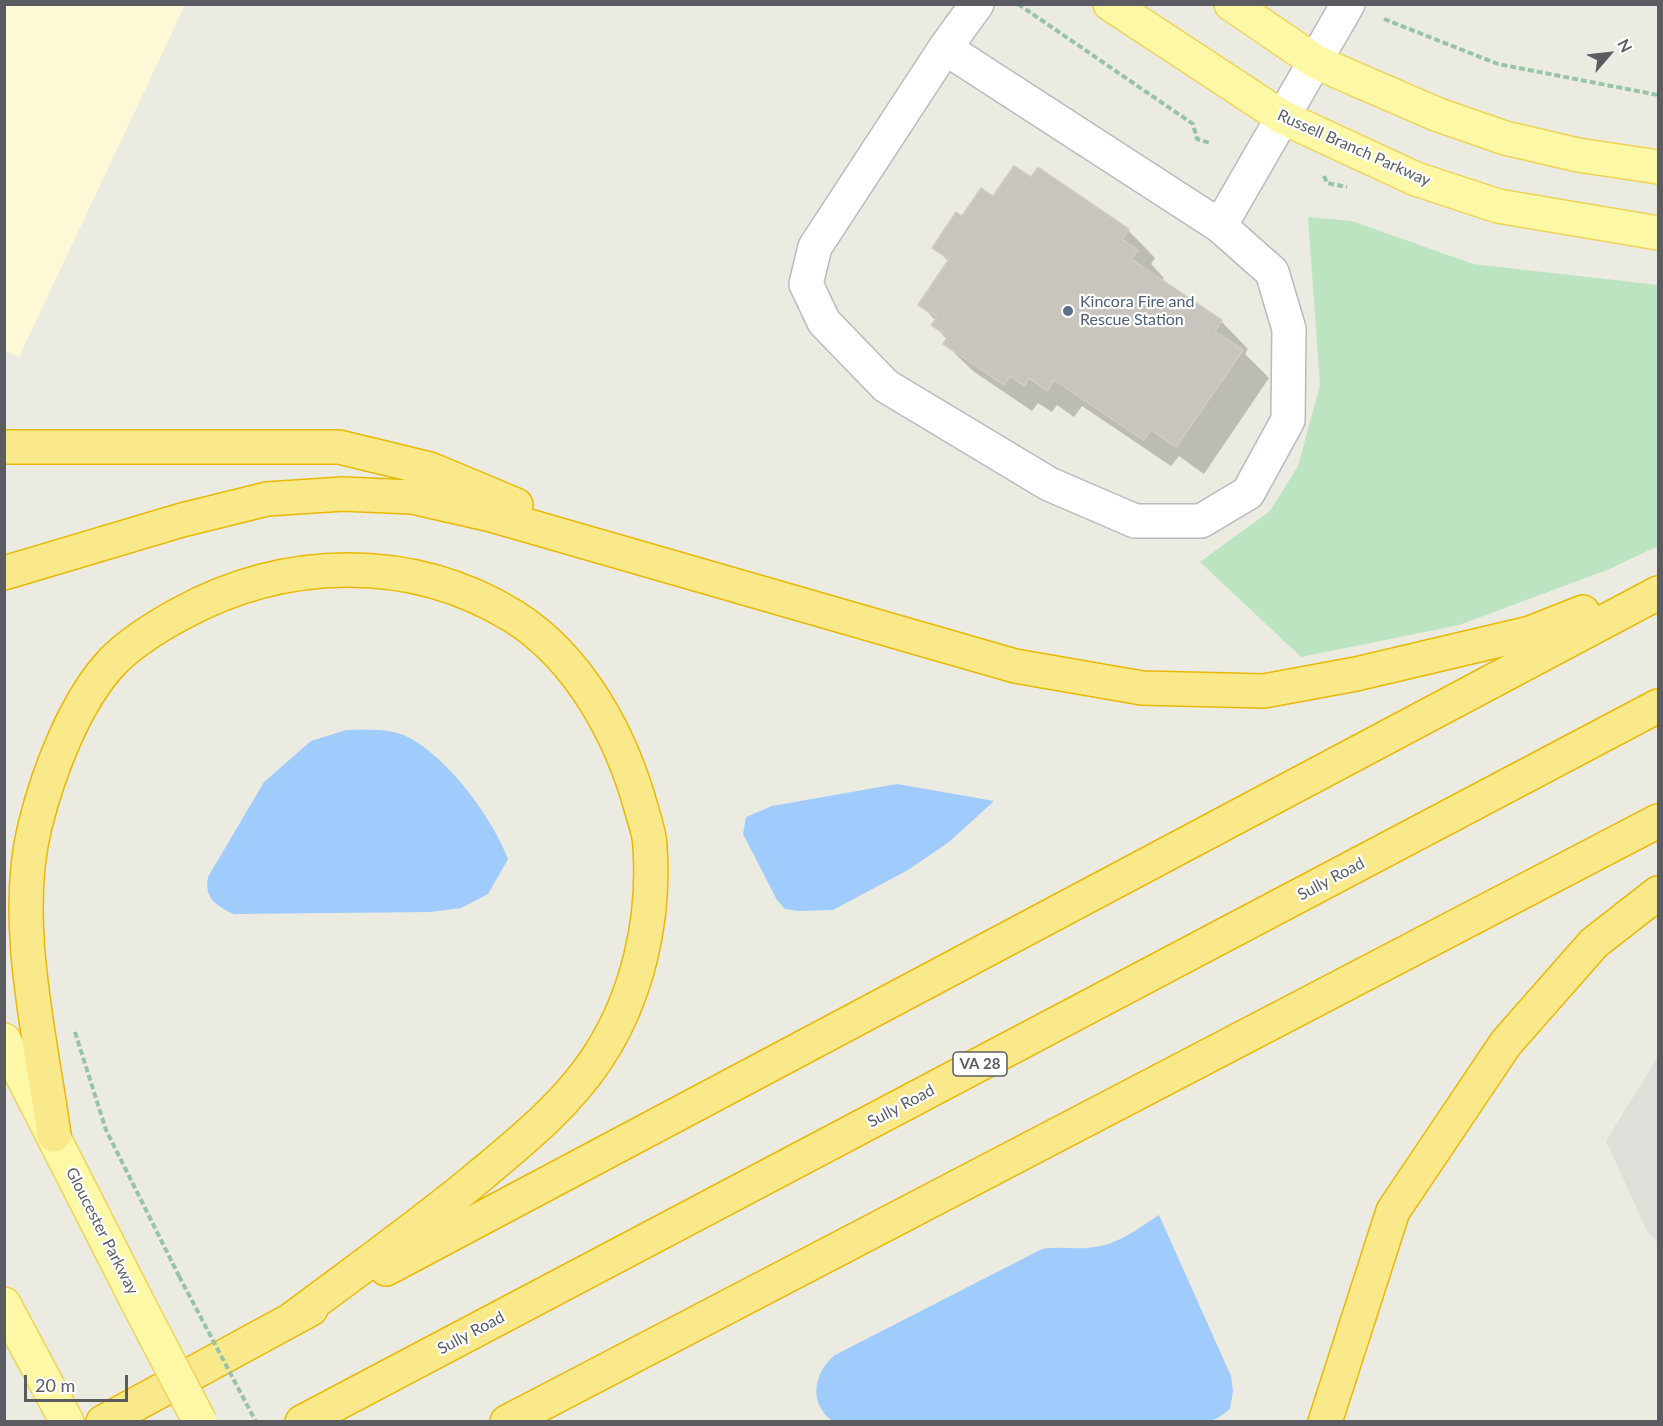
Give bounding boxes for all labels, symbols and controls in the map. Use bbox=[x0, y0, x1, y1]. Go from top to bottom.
north arrow bbox=[1579, 24, 1639, 84]
text: N bbox=[1614, 35, 1637, 55]
street label: Russell Branch Parkway bbox=[1274, 106, 1434, 190]
place label: Kincora Fire and Rescue Station bbox=[1080, 292, 1194, 330]
marker: Kincora Fire and Rescue Station bbox=[1061, 304, 1075, 318]
street label: Sully Road bbox=[1294, 853, 1368, 905]
road number: VA 28 bbox=[953, 1052, 1007, 1076]
street label: Sully Road bbox=[864, 1080, 938, 1132]
street label: Gloucester Parkway bbox=[62, 1164, 142, 1298]
street label: Sully Road bbox=[434, 1307, 508, 1359]
scale bar bbox=[27, 1363, 130, 1401]
text: 20 m bbox=[35, 1374, 75, 1396]

